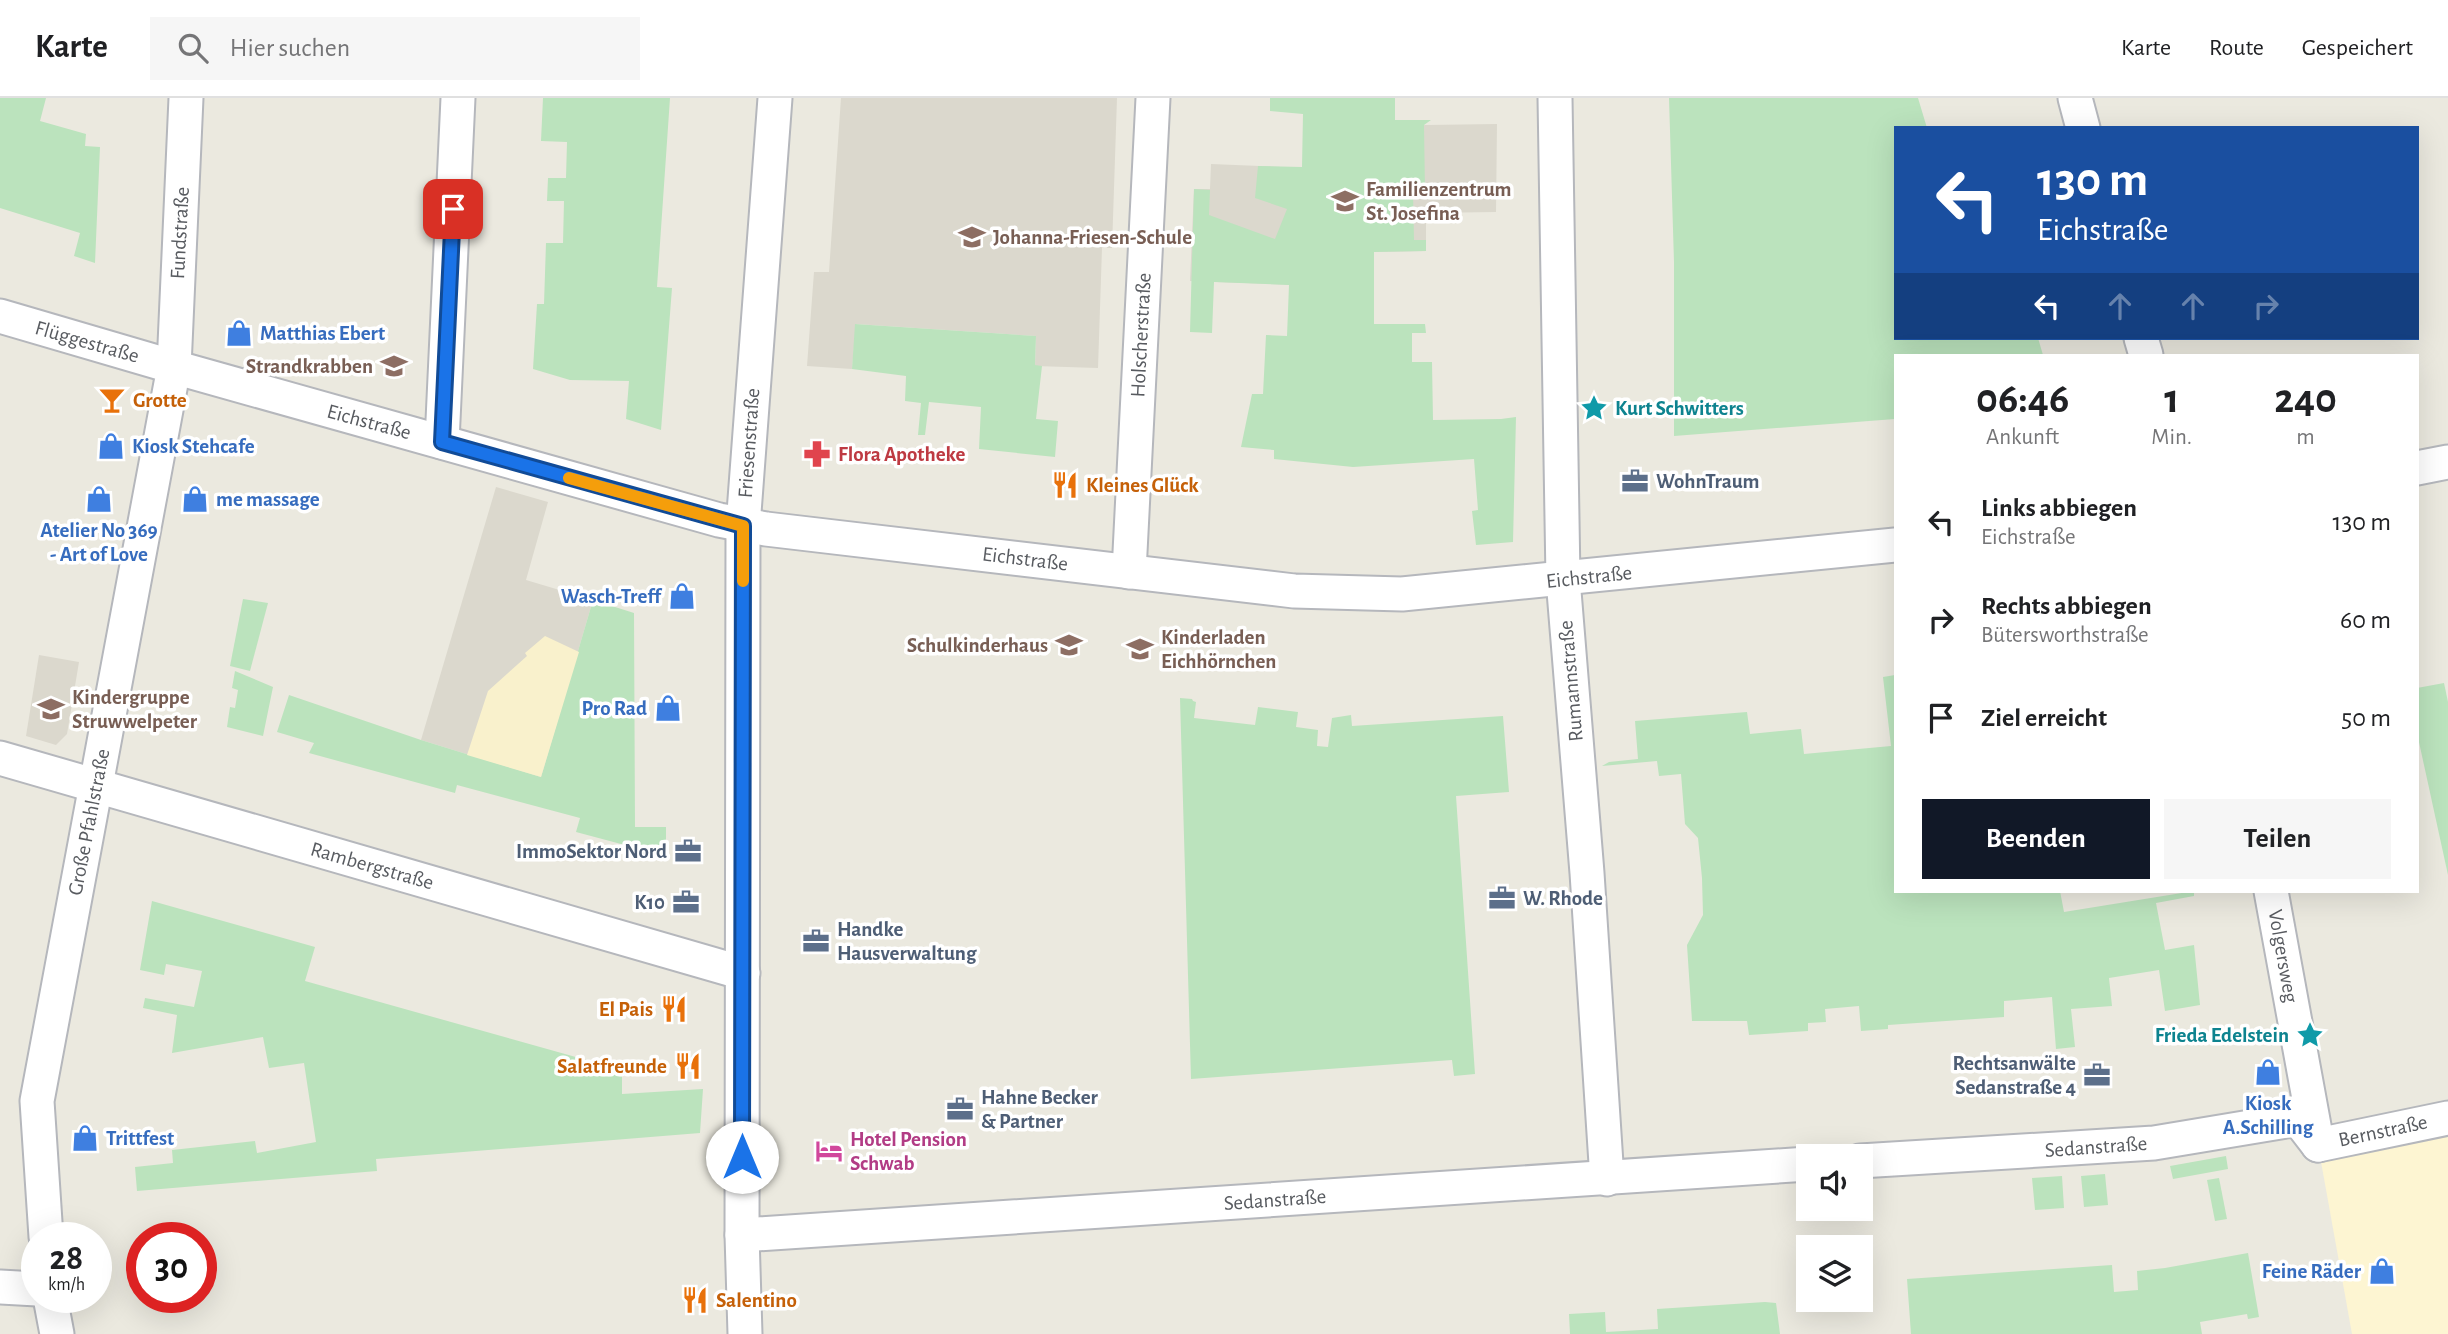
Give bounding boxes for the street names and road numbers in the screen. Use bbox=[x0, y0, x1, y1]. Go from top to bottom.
street label: Fundstraße bbox=[167, 186, 193, 280]
street label: Holscherstraße bbox=[1127, 272, 1155, 398]
street label: Flüggestraße bbox=[33, 317, 141, 367]
street label: Friesenstraße bbox=[735, 387, 763, 499]
street label: Eichstraße bbox=[325, 401, 413, 443]
street label: Eichstraße bbox=[981, 543, 1069, 575]
street label: Eichstraße bbox=[1545, 562, 1633, 592]
street label: Rumannstraße bbox=[1555, 620, 1587, 742]
street label: Große Pfahlstraße bbox=[65, 747, 113, 897]
street label: Rambergstraße bbox=[308, 838, 436, 894]
street label: Volgersweg bbox=[2264, 908, 2302, 1005]
street label: Bernstraße bbox=[2337, 1111, 2429, 1151]
street label: Sedanstraße bbox=[2044, 1133, 2148, 1161]
street label: Sedanstraße bbox=[1223, 1186, 1327, 1214]

